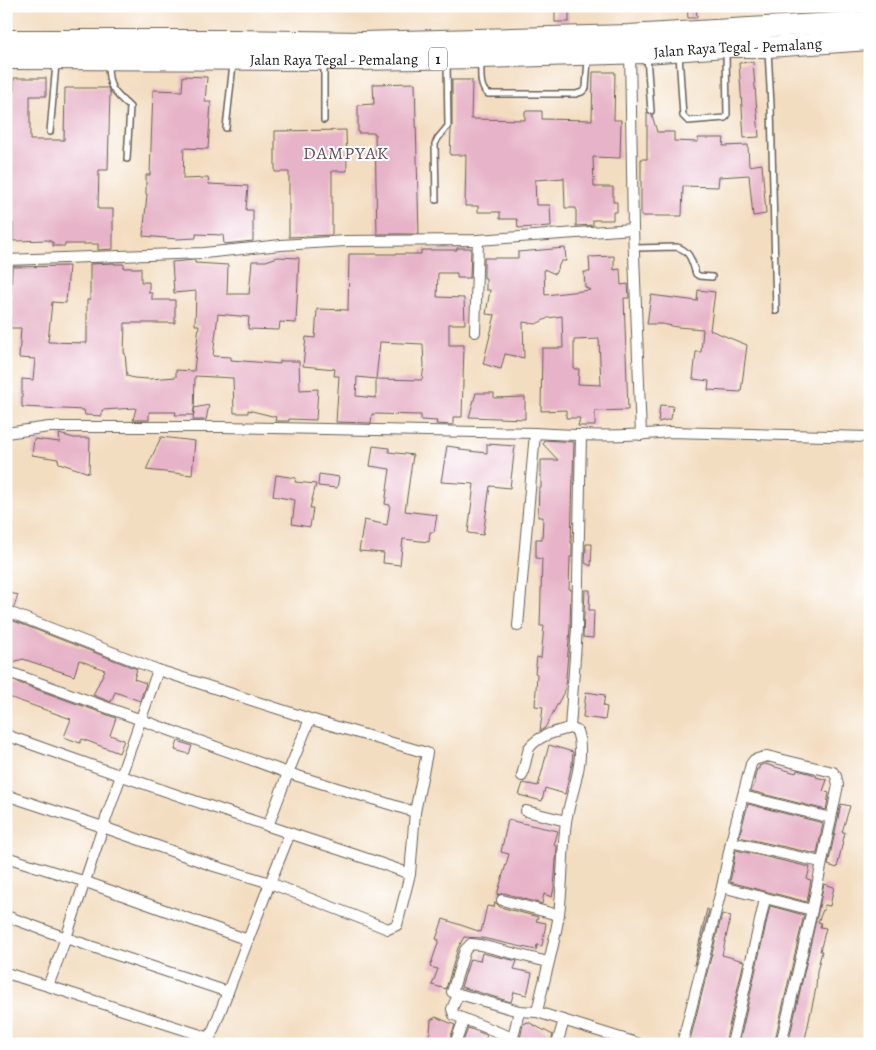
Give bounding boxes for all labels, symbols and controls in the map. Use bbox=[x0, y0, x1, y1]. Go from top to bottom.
street label: Jalan Raya Tegal - Pemalang bbox=[653, 33, 823, 62]
road number: 1 bbox=[429, 48, 447, 70]
street label: Jalan Raya Tegal - Pemalang bbox=[250, 49, 419, 70]
district label: DAMPYAK bbox=[303, 141, 389, 165]

